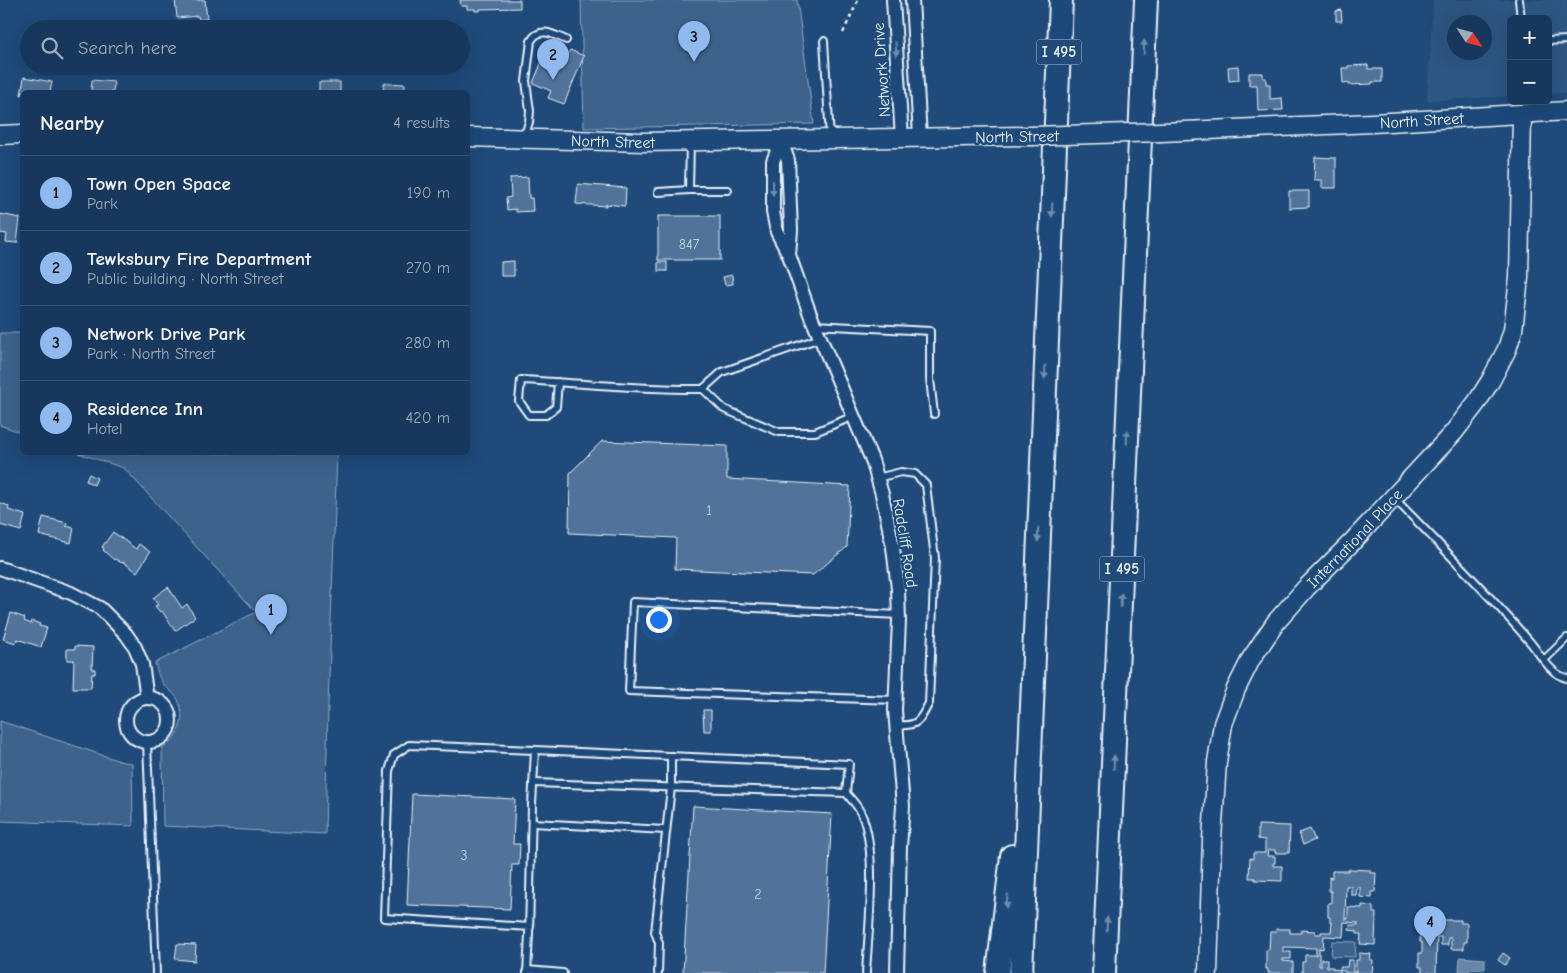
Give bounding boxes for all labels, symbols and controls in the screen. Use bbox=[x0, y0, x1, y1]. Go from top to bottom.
north arrow bbox=[1447, 15, 1492, 60]
map controls bbox=[1507, 15, 1552, 105]
button: + bbox=[1507, 15, 1552, 60]
search box bbox=[20, 20, 470, 75]
pin: 3 bbox=[678, 21, 710, 62]
street label: Network Drive bbox=[870, 22, 894, 118]
icon: search bbox=[38, 34, 66, 62]
text: Search here bbox=[78, 37, 177, 59]
pin: 2 bbox=[537, 39, 569, 80]
one-way arrow bbox=[1140, 39, 1148, 55]
road number: I 495 bbox=[1036, 40, 1082, 64]
one-way arrow bbox=[893, 41, 901, 57]
button: − bbox=[1507, 60, 1552, 105]
street label: North Street bbox=[1379, 109, 1465, 133]
text: Nearby bbox=[40, 111, 104, 135]
text: 4 results bbox=[393, 114, 450, 132]
street label: North Street bbox=[975, 127, 1060, 147]
street label: North Street bbox=[571, 132, 656, 152]
text: Town Open Space bbox=[87, 173, 231, 195]
one-way arrow bbox=[769, 180, 777, 196]
text: 1 bbox=[53, 184, 59, 202]
text: 190 m bbox=[407, 184, 450, 202]
text: Park bbox=[87, 195, 118, 213]
one-way arrow bbox=[1048, 202, 1056, 218]
house number: 847 bbox=[679, 236, 700, 253]
text: Tewksbury Fire Department bbox=[87, 248, 311, 270]
text: 2 bbox=[52, 259, 60, 277]
text: 270 m bbox=[406, 259, 450, 277]
text: Public building · North Street bbox=[87, 270, 284, 288]
text: Network Drive Park bbox=[87, 323, 245, 345]
text: 3 bbox=[52, 334, 60, 352]
text: 280 m bbox=[405, 334, 450, 352]
text: Park · North Street bbox=[87, 345, 215, 363]
one-way arrow bbox=[1041, 365, 1049, 381]
text: Residence Inn bbox=[87, 398, 203, 420]
text: 4 bbox=[52, 409, 60, 427]
text: 420 m bbox=[406, 409, 450, 427]
text: Hotel bbox=[87, 420, 123, 438]
one-way arrow bbox=[1124, 429, 1132, 445]
street label: International Place bbox=[1303, 486, 1407, 592]
street label: Radcliff Road bbox=[889, 497, 921, 589]
house number: 1 bbox=[706, 502, 712, 519]
one-way arrow bbox=[1034, 527, 1042, 543]
road number: I 495 bbox=[1100, 556, 1144, 582]
one-way arrow bbox=[1117, 591, 1125, 607]
pin: 1 bbox=[255, 594, 287, 635]
your location bbox=[646, 607, 672, 633]
one-way arrow bbox=[1110, 754, 1118, 770]
house number: 3 bbox=[460, 847, 468, 864]
house number: 2 bbox=[754, 886, 762, 903]
one-way arrow bbox=[1003, 893, 1011, 909]
pin: 4 bbox=[1414, 906, 1446, 947]
one-way arrow bbox=[1103, 916, 1111, 932]

